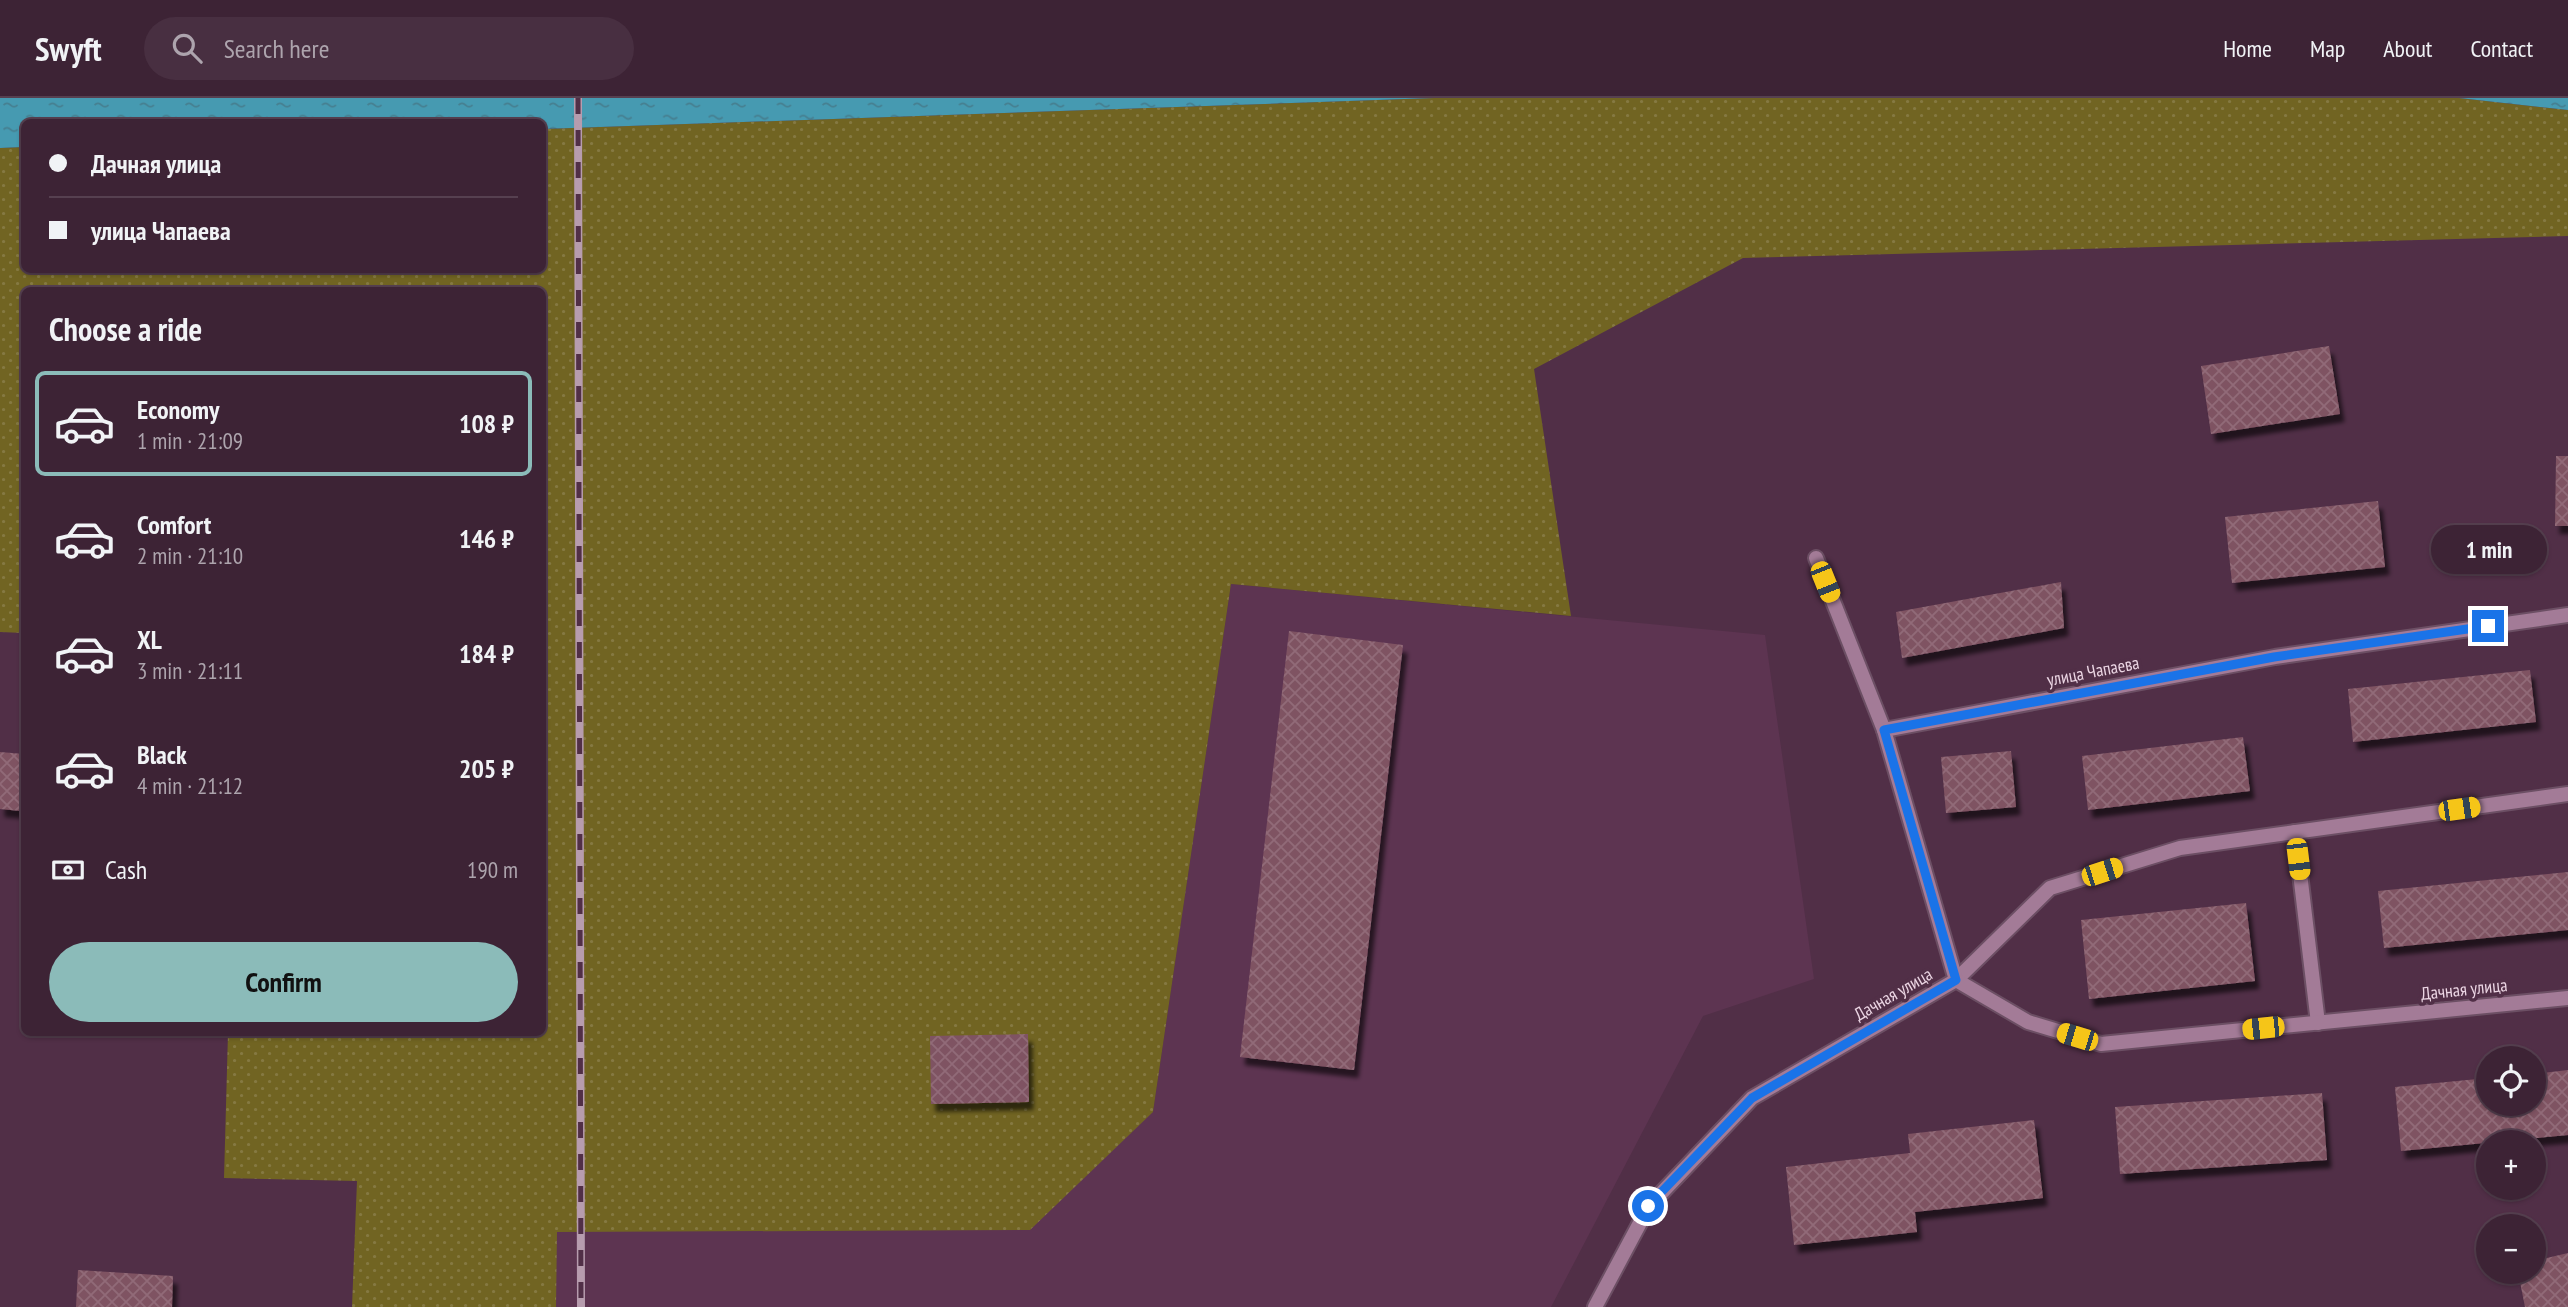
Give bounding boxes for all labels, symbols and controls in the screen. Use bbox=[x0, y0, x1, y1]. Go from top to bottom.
search box bbox=[144, 17, 634, 80]
text: Swyft bbox=[35, 27, 102, 70]
icon: search bbox=[168, 29, 206, 67]
text: Search here bbox=[224, 32, 329, 65]
text: Home bbox=[2223, 33, 2272, 64]
text: Map bbox=[2310, 33, 2345, 64]
text: About bbox=[2383, 33, 2432, 64]
text: Contact bbox=[2470, 33, 2533, 64]
text: Дачная улица bbox=[91, 147, 221, 180]
text: улица Чапаева bbox=[91, 214, 231, 247]
text: Choose a ride bbox=[49, 308, 202, 350]
icon: car bbox=[53, 392, 116, 455]
text: Economy bbox=[137, 393, 219, 426]
text: 108 ₽ bbox=[459, 407, 514, 440]
text: 1 min · 21:09 bbox=[137, 426, 243, 455]
icon: car bbox=[53, 507, 116, 570]
text: Comfort bbox=[137, 508, 211, 541]
text: 146 ₽ bbox=[459, 522, 514, 555]
callout: 1 min bbox=[2430, 524, 2546, 574]
text: 1 min bbox=[2466, 535, 2512, 564]
text: 2 min · 21:10 bbox=[137, 541, 243, 570]
car bbox=[1808, 559, 1843, 605]
route end bbox=[2472, 610, 2504, 642]
icon: car bbox=[53, 622, 116, 685]
text: XL bbox=[137, 623, 162, 656]
text: 184 ₽ bbox=[459, 637, 514, 670]
street label: улица Чапаева bbox=[2045, 651, 2141, 691]
text: 3 min · 21:11 bbox=[137, 656, 243, 685]
icon: car bbox=[53, 737, 116, 800]
text: Black bbox=[137, 738, 187, 771]
text: 205 ₽ bbox=[459, 752, 514, 785]
text: 4 min · 21:12 bbox=[137, 771, 243, 800]
car bbox=[2437, 796, 2482, 822]
car bbox=[2286, 837, 2311, 881]
icon: cash bbox=[49, 851, 87, 889]
text: Cash bbox=[105, 853, 147, 886]
text: 190 m bbox=[467, 855, 518, 884]
car bbox=[2079, 856, 2126, 888]
button: Confirm bbox=[49, 942, 518, 1022]
street label: Дачная улица bbox=[1850, 962, 1936, 1026]
street label: Дачная улица bbox=[2420, 973, 2508, 1005]
car bbox=[2242, 1015, 2285, 1041]
car bbox=[2054, 1021, 2101, 1053]
map controls bbox=[2476, 1046, 2546, 1284]
button: locate bbox=[2476, 1046, 2546, 1116]
button: + bbox=[2476, 1130, 2546, 1200]
route start bbox=[1632, 1190, 1664, 1222]
button: − bbox=[2476, 1214, 2546, 1284]

